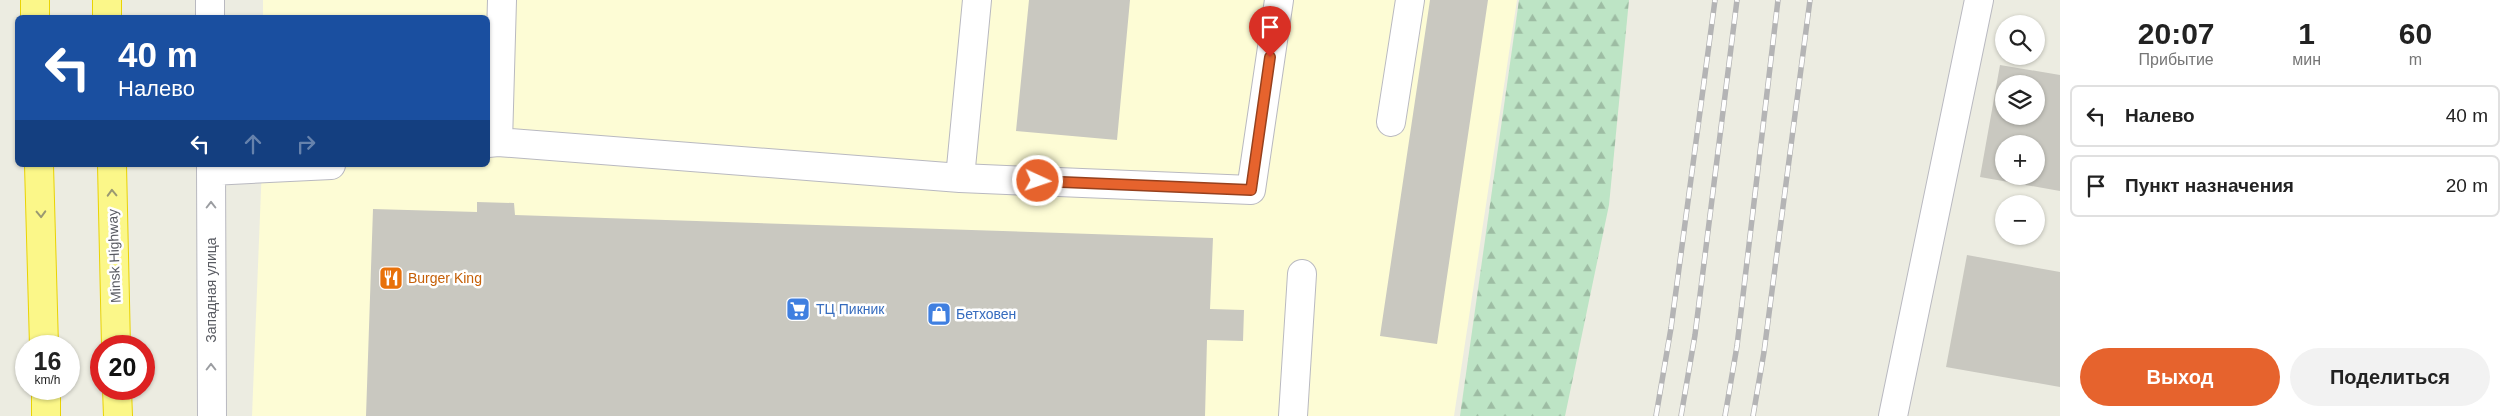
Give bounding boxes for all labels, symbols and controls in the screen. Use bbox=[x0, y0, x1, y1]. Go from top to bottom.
pin bbox=[1249, 6, 1291, 57]
icon: arrive bbox=[1256, 13, 1284, 41]
map controls bbox=[1995, 15, 2045, 245]
button: search bbox=[1995, 15, 2045, 65]
text: 20:07 bbox=[2138, 17, 2215, 50]
text: 1 bbox=[2298, 17, 2315, 50]
text: 60 bbox=[2399, 17, 2432, 50]
icon: left bbox=[35, 35, 100, 100]
text: 40 m bbox=[118, 35, 198, 74]
text: Прибытие bbox=[2139, 51, 2214, 68]
text: мин bbox=[2292, 51, 2321, 68]
text: m bbox=[2409, 51, 2422, 68]
button: layers bbox=[1995, 75, 2045, 125]
text: Налево bbox=[118, 76, 195, 101]
icon: left bbox=[2082, 102, 2110, 130]
text: Налево bbox=[2125, 105, 2195, 126]
text: 40 m bbox=[2446, 105, 2488, 126]
icon: left bbox=[186, 130, 214, 158]
icon: ahead bbox=[239, 130, 267, 158]
icon: right bbox=[292, 130, 320, 158]
button: + bbox=[1995, 135, 2045, 185]
position arrow bbox=[1011, 154, 1063, 206]
icon: arrive bbox=[2082, 172, 2110, 200]
text: Пункт назначения bbox=[2125, 175, 2294, 196]
text: 20 m bbox=[2446, 175, 2488, 196]
one-way arrow bbox=[107, 188, 118, 196]
button: − bbox=[1995, 195, 2045, 245]
one-way arrow bbox=[206, 201, 216, 208]
street label: Minsk Highway bbox=[104, 209, 124, 303]
one-way arrow bbox=[36, 210, 46, 218]
street label: Западная улица bbox=[203, 237, 219, 343]
restaurant icon: Burger King bbox=[378, 265, 404, 291]
place label: Burger King bbox=[408, 270, 482, 286]
supermarket icon: ТЦ Пикник bbox=[785, 296, 811, 322]
place label: ТЦ Пикник bbox=[816, 301, 885, 317]
shop icon: Бетховен bbox=[926, 301, 952, 327]
place label: Бетховен bbox=[956, 306, 1016, 322]
speed limit sign: 20 bbox=[90, 335, 155, 400]
text: 16 bbox=[34, 347, 61, 375]
button: Выход bbox=[2080, 348, 2280, 406]
button: Поделиться bbox=[2290, 348, 2490, 406]
one-way arrow bbox=[206, 363, 216, 371]
text: km/h bbox=[34, 373, 61, 387]

